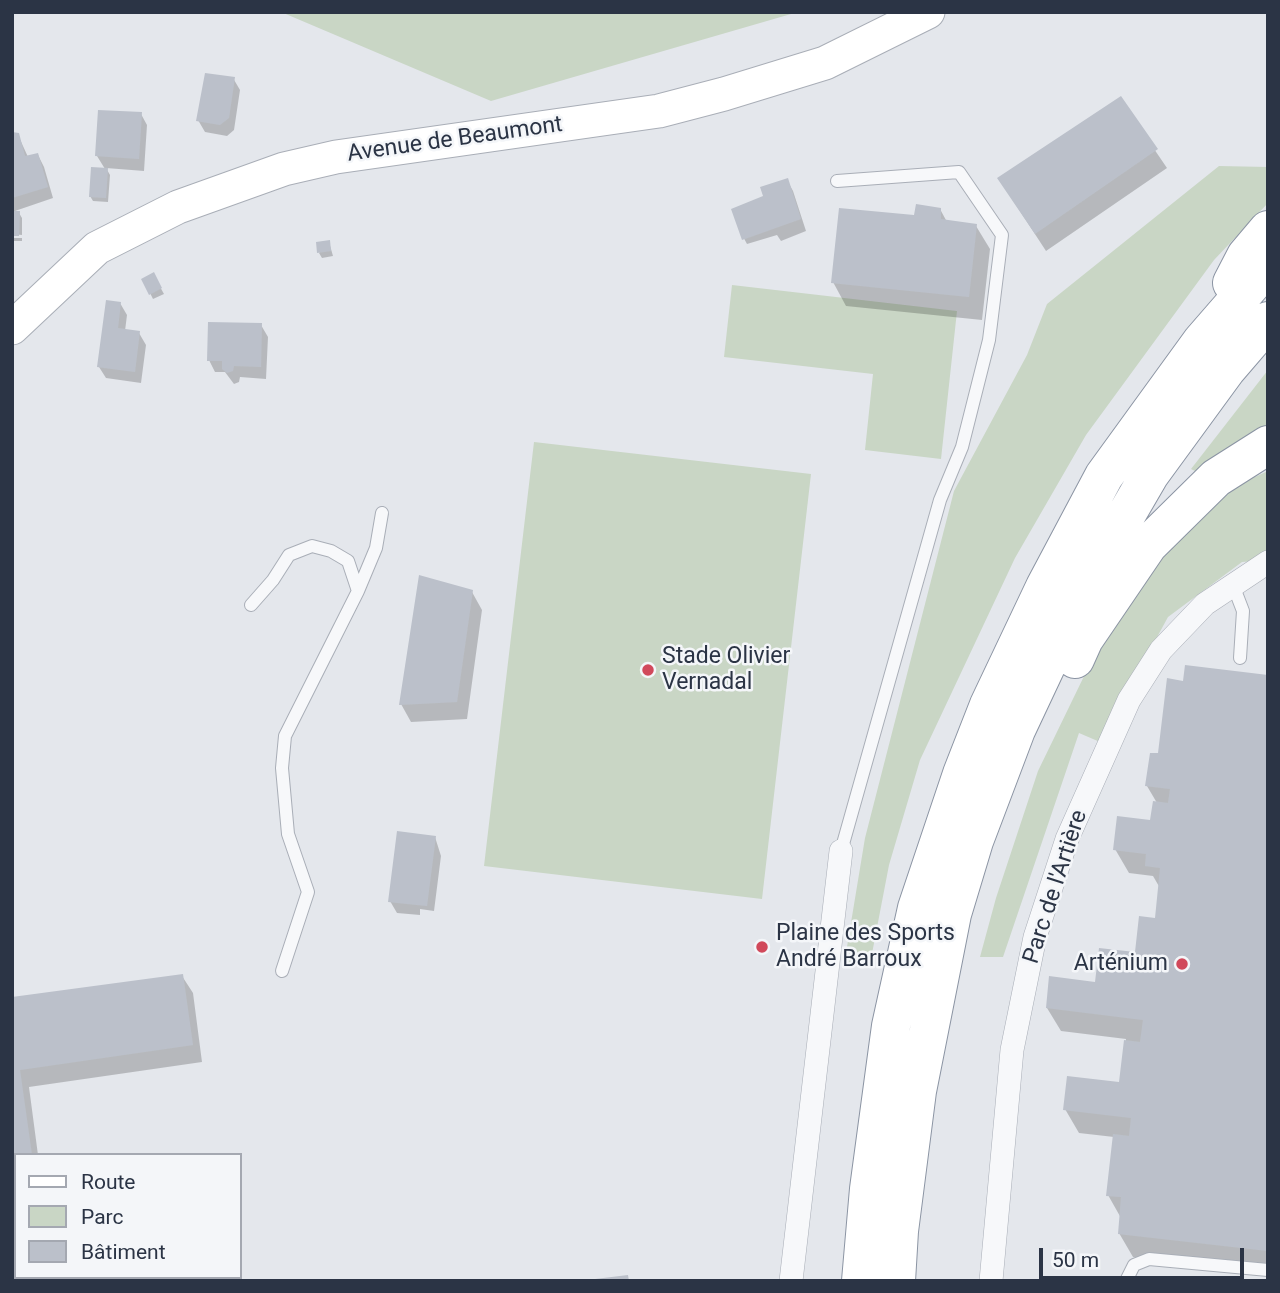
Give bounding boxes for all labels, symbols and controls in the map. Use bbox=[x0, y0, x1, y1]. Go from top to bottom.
street label: Avenue de Beaumont bbox=[346, 111, 564, 169]
place label: Stade Olivier Vernadal bbox=[662, 643, 790, 697]
marker: Stade Olivier Vernadal bbox=[640, 662, 656, 678]
street label: Parc de l'Artière bbox=[1018, 807, 1094, 967]
place label: Plaine des Sports André Barroux bbox=[776, 920, 955, 974]
marker: Plaine des Sports André Barroux bbox=[754, 939, 770, 955]
place label: Arténium bbox=[1074, 950, 1168, 978]
marker: Arténium bbox=[1174, 956, 1190, 972]
legend bbox=[14, 1153, 242, 1279]
text: Route bbox=[81, 1170, 136, 1194]
text: Parc bbox=[81, 1205, 123, 1229]
scale bar bbox=[1042, 1234, 1247, 1278]
text: Bâtiment bbox=[81, 1240, 166, 1264]
text: 50 m bbox=[1052, 1248, 1099, 1272]

